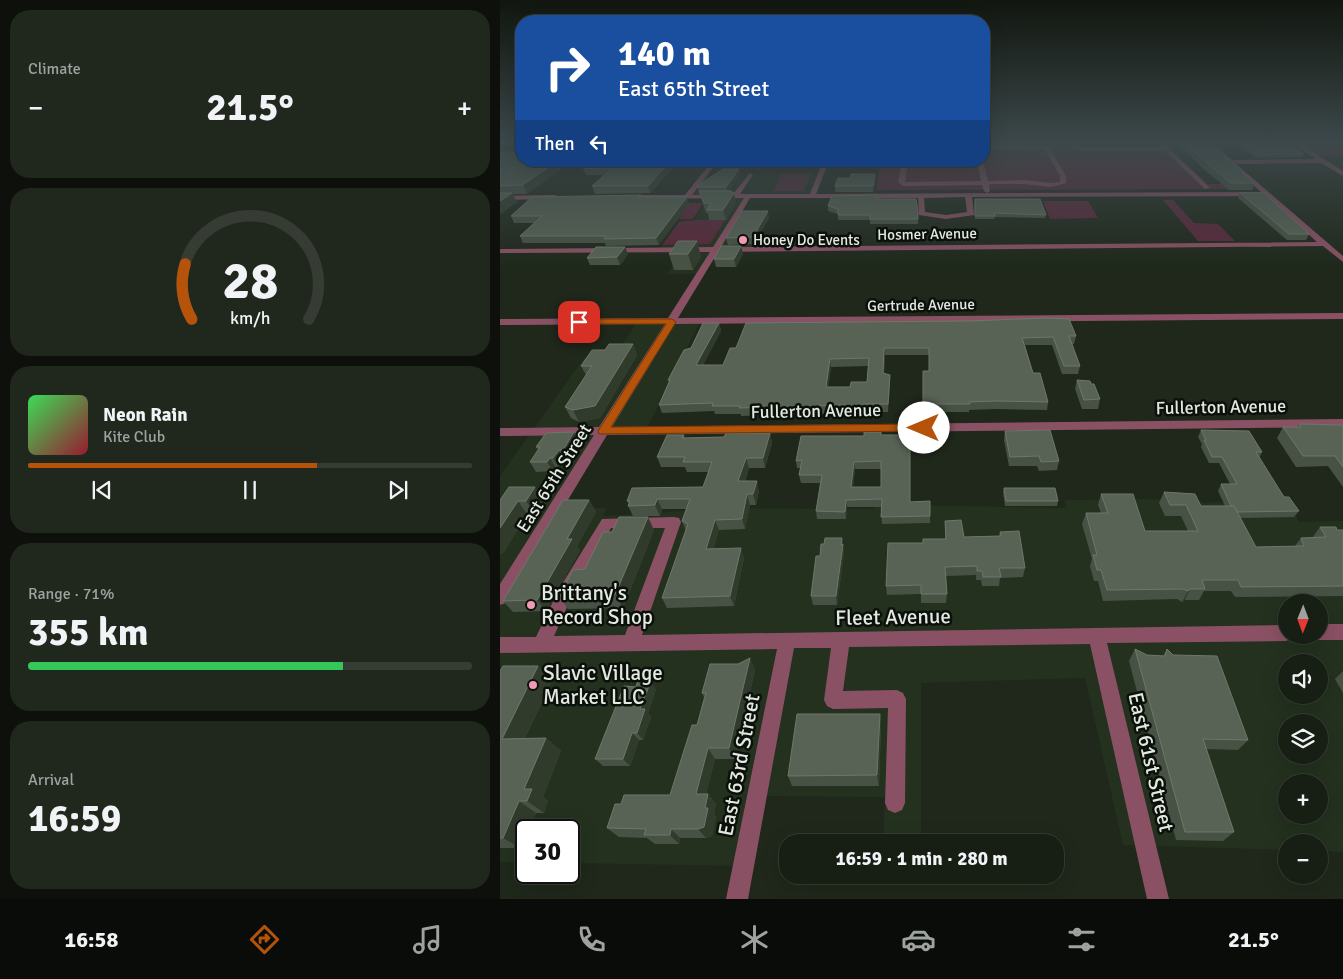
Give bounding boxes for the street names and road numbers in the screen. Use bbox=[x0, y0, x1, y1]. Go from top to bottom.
street label: Hosmer Avenue bbox=[877, 224, 977, 244]
street label: Gertrude Avenue bbox=[867, 295, 975, 315]
street label: Fullerton Avenue bbox=[1156, 395, 1286, 419]
street label: Fullerton Avenue bbox=[751, 399, 881, 423]
street label: East 65th Street bbox=[512, 420, 596, 536]
street label: Fleet Avenue bbox=[835, 603, 951, 631]
street label: East 61st Street bbox=[1122, 690, 1180, 834]
street label: East 63rd Street bbox=[712, 692, 766, 838]

